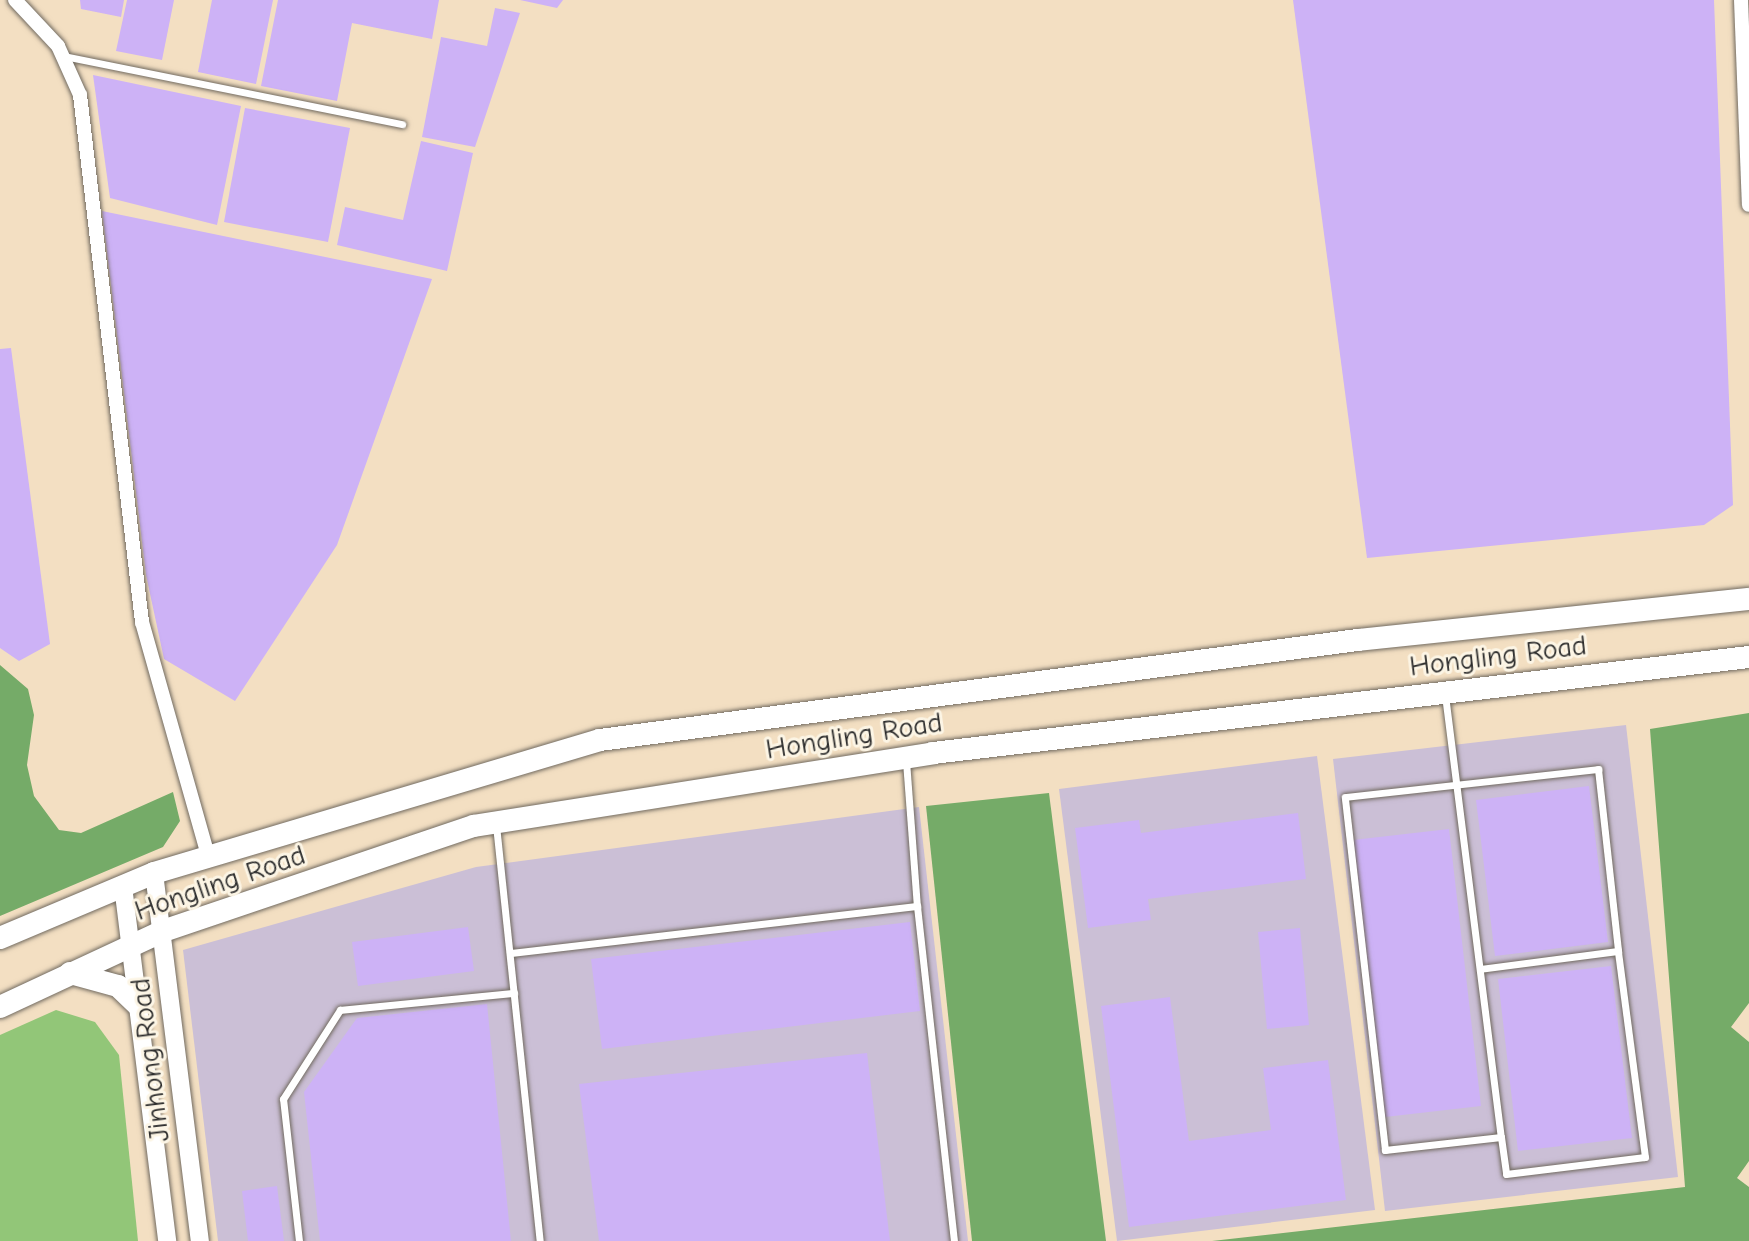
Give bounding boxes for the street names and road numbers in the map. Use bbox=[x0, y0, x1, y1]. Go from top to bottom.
street label: Hongling Road bbox=[1408, 628, 1588, 684]
street label: Hongling Road bbox=[763, 705, 945, 767]
street label: Hongling Road bbox=[130, 838, 310, 928]
street label: Jinhong Road bbox=[123, 976, 177, 1144]

